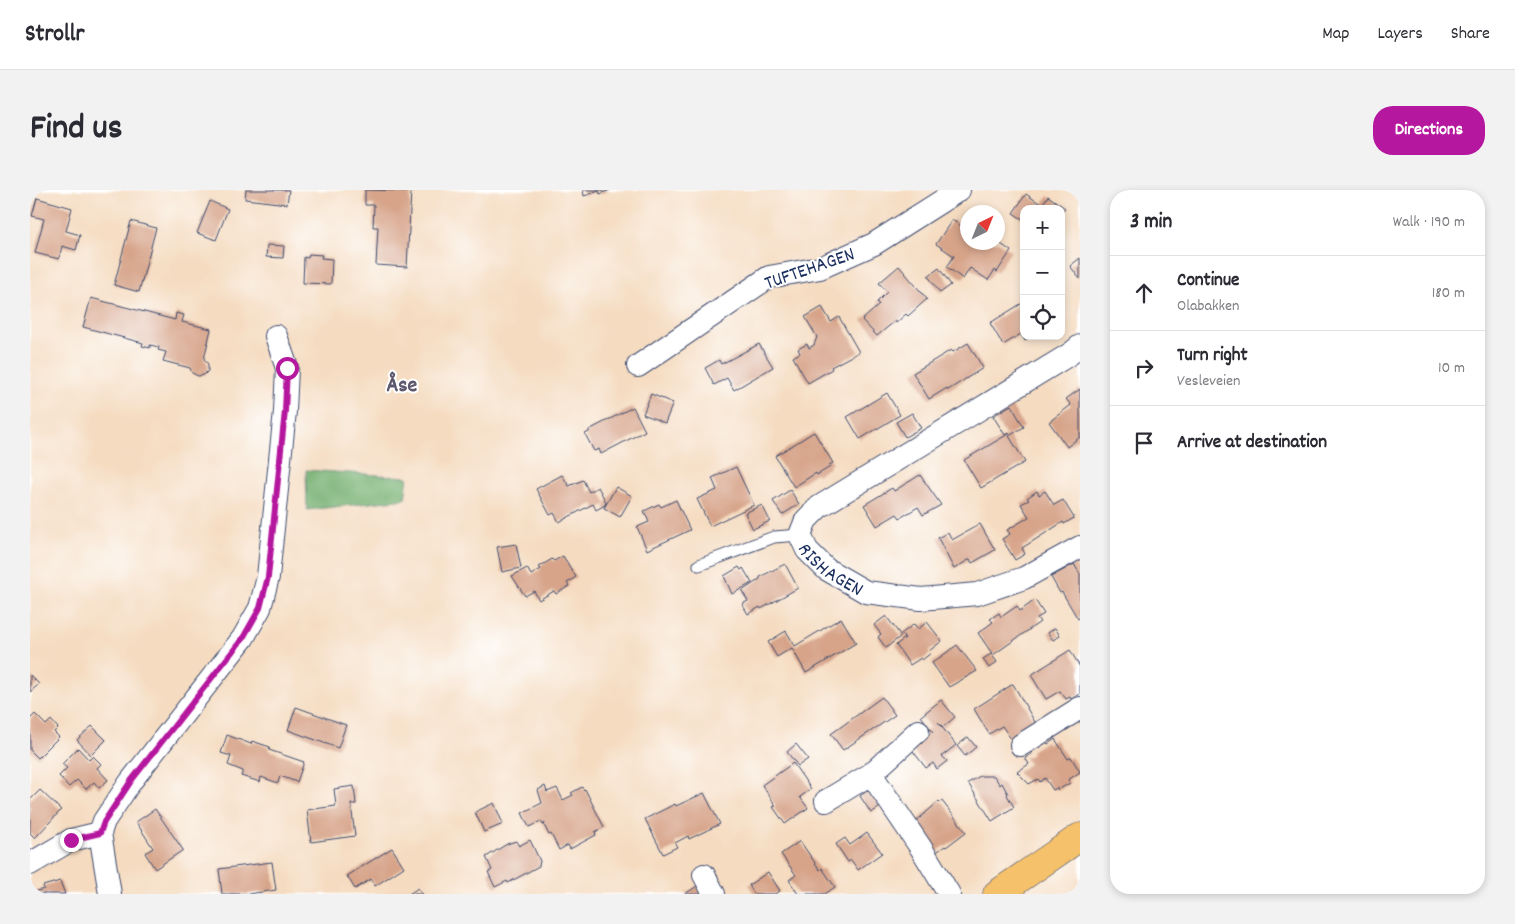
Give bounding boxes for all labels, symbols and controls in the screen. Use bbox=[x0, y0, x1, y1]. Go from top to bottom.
text: Strollr bbox=[25, 18, 84, 52]
text: Map bbox=[1322, 22, 1349, 47]
text: Layers bbox=[1377, 22, 1423, 47]
text: Share bbox=[1451, 22, 1490, 47]
text: Find us bbox=[30, 105, 122, 155]
button: Directions bbox=[1373, 106, 1485, 155]
north arrow bbox=[960, 205, 1005, 250]
map controls bbox=[1020, 205, 1065, 340]
button: + bbox=[1020, 205, 1065, 250]
text: 3 min bbox=[1130, 208, 1172, 238]
text: Walk · 190 m bbox=[1393, 211, 1465, 234]
street label: TUFTEHAGEN bbox=[761, 241, 859, 298]
button: − bbox=[1020, 250, 1065, 295]
text: Continue bbox=[1177, 268, 1239, 295]
icon: ahead bbox=[1130, 279, 1158, 307]
text: 180 m bbox=[1432, 282, 1465, 305]
button: locate bbox=[1020, 295, 1065, 340]
text: Olabakken bbox=[1177, 295, 1239, 318]
text: Turn right bbox=[1177, 343, 1248, 370]
icon: right bbox=[1130, 354, 1158, 382]
route start bbox=[276, 357, 299, 380]
text: 10 m bbox=[1438, 357, 1465, 380]
text: Vesleveien bbox=[1177, 370, 1240, 393]
district label: Åse bbox=[387, 371, 417, 402]
icon: arrive bbox=[1130, 429, 1158, 457]
text: Arrive at destination bbox=[1177, 430, 1327, 457]
street label: RISHAGEN bbox=[789, 540, 868, 605]
route end bbox=[60, 829, 83, 852]

